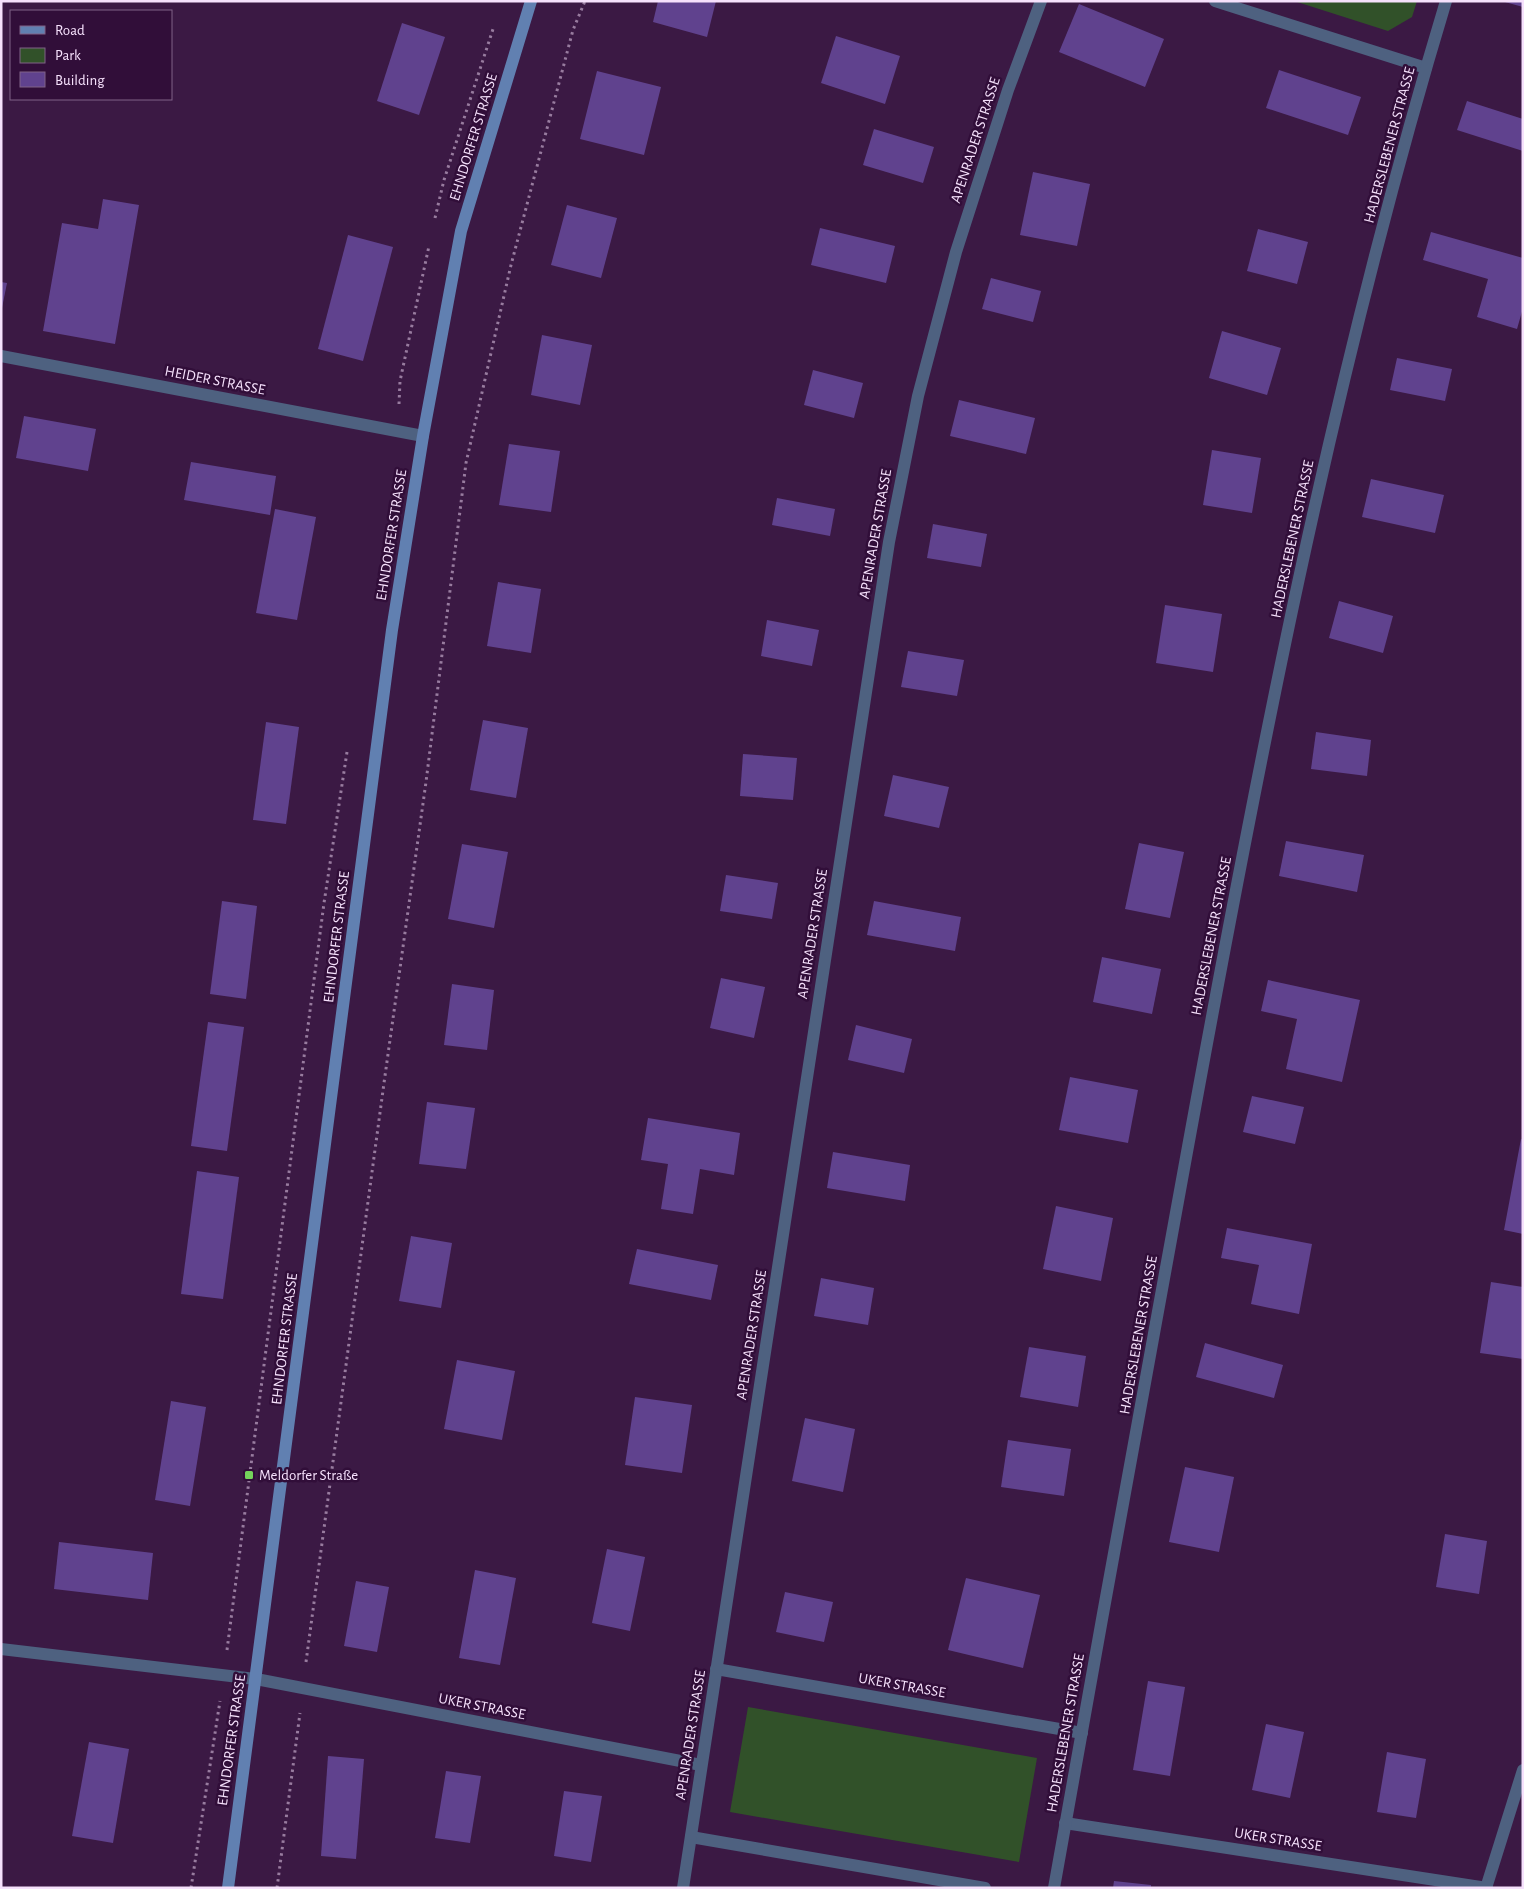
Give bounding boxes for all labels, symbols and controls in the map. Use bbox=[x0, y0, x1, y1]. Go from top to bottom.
legend bbox=[10, 10, 172, 100]
text: Road bbox=[55, 23, 85, 38]
text: Park bbox=[55, 48, 81, 63]
street label: HADERSLEBENER STRASSE bbox=[1361, 65, 1418, 225]
street label: EHNDORFER STRASSE bbox=[447, 72, 500, 203]
text: Building bbox=[55, 73, 105, 88]
street label: APENRADER STRASSE bbox=[948, 75, 1003, 205]
street label: HEIDER STRASSE bbox=[164, 363, 266, 398]
street label: HADERSLEBENER STRASSE bbox=[1268, 459, 1317, 619]
street label: APENRADER STRASSE bbox=[857, 468, 894, 600]
street label: EHNDORFER STRASSE bbox=[374, 469, 409, 602]
street label: HADERSLEBENER STRASSE bbox=[1189, 856, 1234, 1016]
street label: APENRADER STRASSE bbox=[795, 868, 830, 1000]
street label: EHNDORFER STRASSE bbox=[321, 870, 352, 1004]
street label: HADERSLEBENER STRASSE bbox=[1117, 1255, 1160, 1416]
street label: APENRADER STRASSE bbox=[734, 1269, 769, 1401]
street label: EHNDORFER STRASSE bbox=[269, 1272, 300, 1406]
place label: Meldorfer Straße bbox=[259, 1468, 358, 1483]
marker: Meldorfer Straße bbox=[243, 1469, 255, 1481]
street label: HADERSLEBENER STRASSE bbox=[1044, 1653, 1087, 1814]
street label: APENRADER STRASSE bbox=[673, 1669, 708, 1801]
street label: UKER STRASSE bbox=[857, 1670, 947, 1701]
street label: EHNDORFER STRASSE bbox=[215, 1673, 248, 1807]
street label: UKER STRASSE bbox=[437, 1691, 527, 1722]
street label: UKER STRASSE bbox=[1233, 1825, 1323, 1854]

